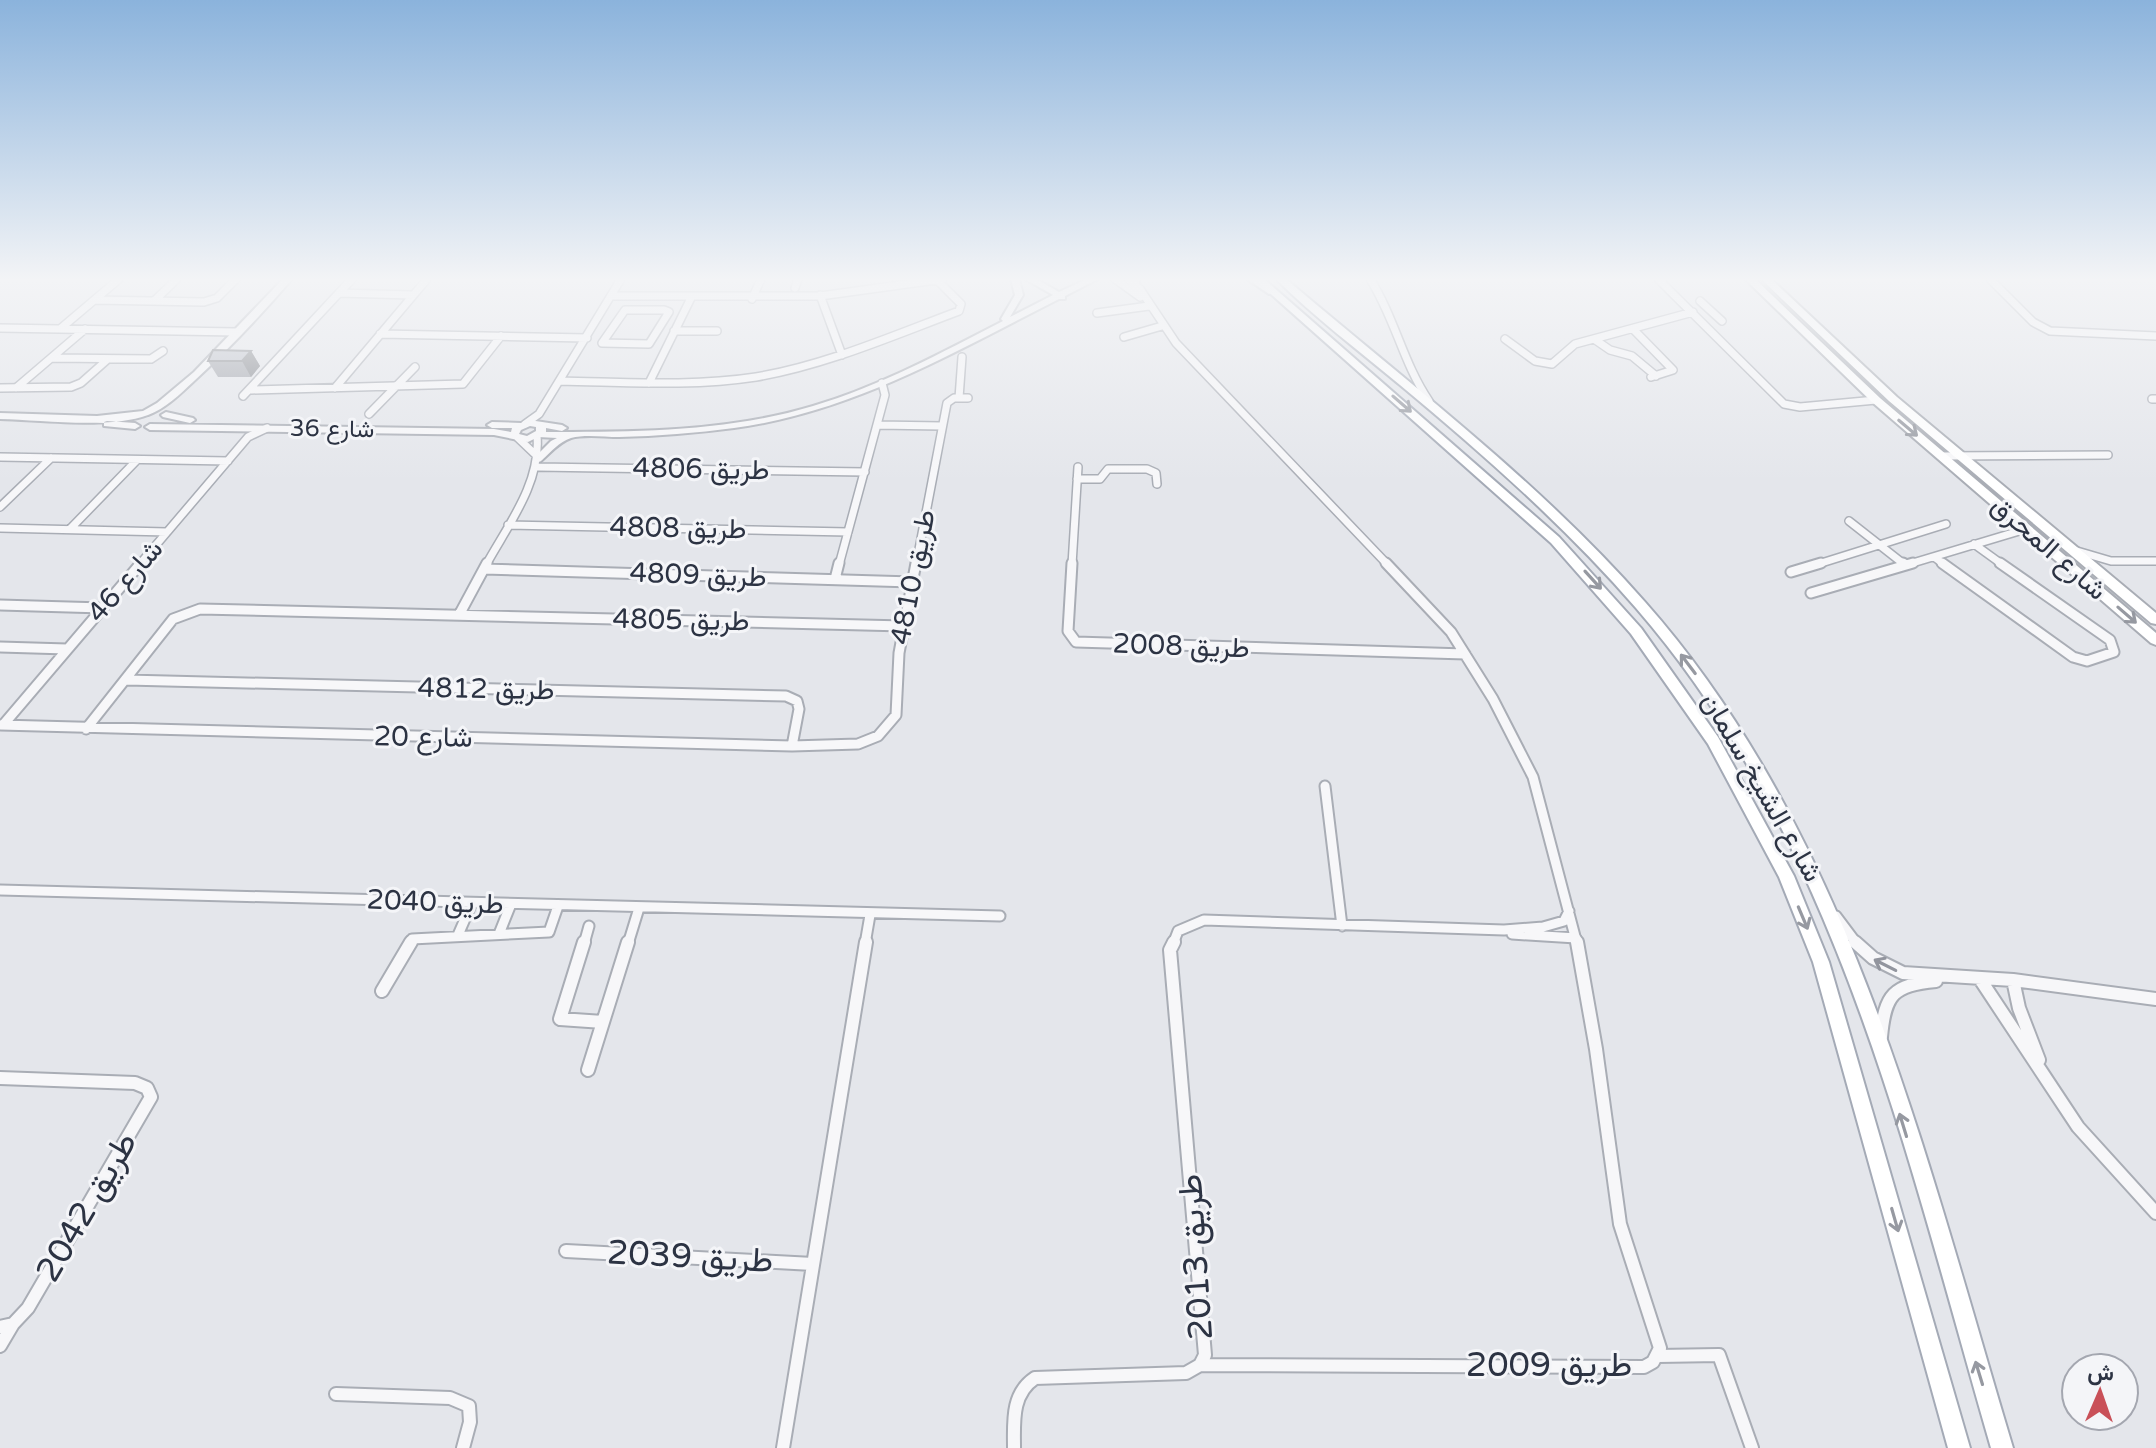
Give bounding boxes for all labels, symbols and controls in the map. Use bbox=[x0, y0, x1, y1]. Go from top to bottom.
one-way arrow bbox=[1391, 395, 1412, 413]
street label: شارع 36 bbox=[289, 414, 375, 445]
one-way arrow bbox=[1898, 419, 1918, 437]
street label: طريق 4806 bbox=[632, 451, 770, 487]
street label: شارع المحرق bbox=[1983, 488, 2114, 608]
street label: طريق 4810 bbox=[883, 507, 943, 647]
street label: طريق 4808 bbox=[609, 510, 747, 546]
street label: شارع 46 bbox=[80, 533, 171, 630]
street label: طريق 4809 bbox=[629, 556, 767, 594]
one-way arrow bbox=[1584, 570, 1602, 590]
street label: طريق 4805 bbox=[612, 602, 750, 638]
one-way arrow bbox=[2117, 606, 2137, 624]
street label: طريق 2008 bbox=[1112, 627, 1250, 665]
one-way arrow bbox=[1679, 654, 1696, 675]
street label: طريق 4812 bbox=[417, 671, 555, 707]
street label: شارع الشيخ سلمان bbox=[1692, 686, 1830, 889]
street label: شارع 20 bbox=[373, 719, 473, 756]
street label: طريق 2040 bbox=[366, 883, 504, 921]
one-way arrow bbox=[1797, 905, 1812, 930]
one-way arrow bbox=[1874, 956, 1898, 972]
one-way arrow bbox=[1895, 1112, 1910, 1137]
street label: طريق 2042 bbox=[28, 1125, 146, 1289]
street label: طريق 2013 bbox=[1170, 1173, 1222, 1341]
one-way arrow bbox=[1888, 1207, 1903, 1233]
street label: طريق 2039 bbox=[606, 1232, 774, 1282]
street label: طريق 2009 bbox=[1466, 1345, 1632, 1386]
north arrow bbox=[2060, 1352, 2140, 1432]
text: ش bbox=[2087, 1360, 2114, 1386]
one-way arrow bbox=[1971, 1361, 1986, 1386]

